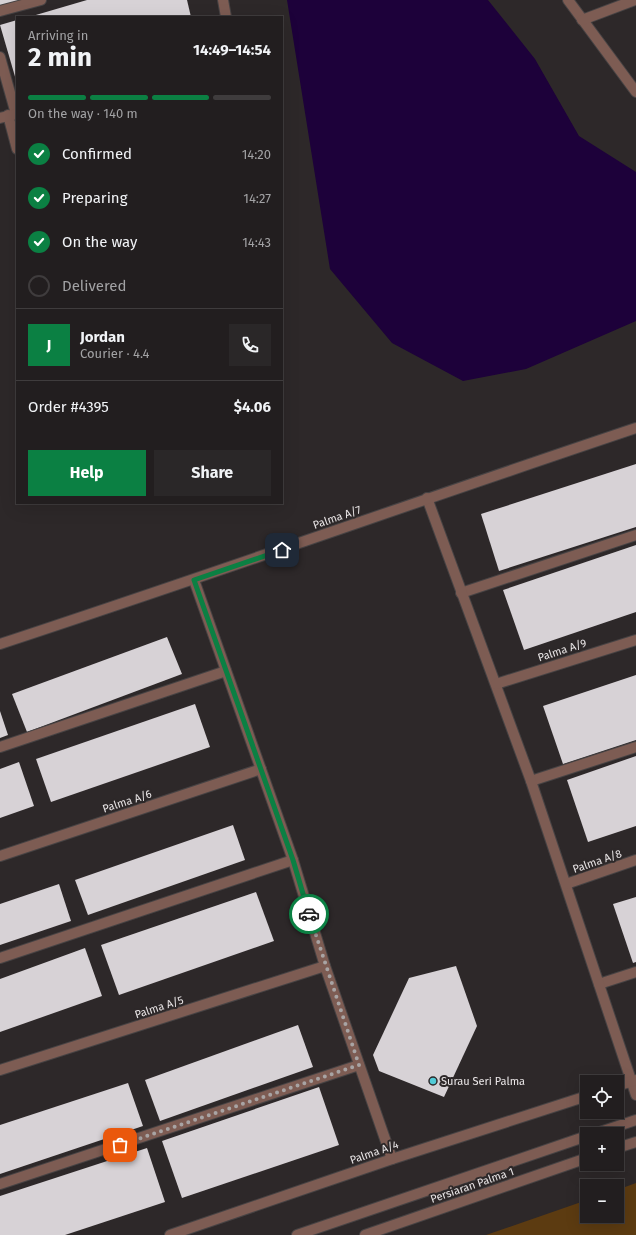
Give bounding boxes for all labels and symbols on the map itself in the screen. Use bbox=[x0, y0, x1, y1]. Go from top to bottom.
street label: Palma A/7 bbox=[311, 503, 363, 532]
pin bbox=[265, 533, 299, 567]
street label: Palma A/9 bbox=[536, 636, 588, 664]
street label: Palma A/6 bbox=[101, 787, 153, 816]
street label: Palma A/8 bbox=[571, 847, 623, 876]
courier bbox=[289, 894, 329, 934]
street label: Palma A/5 bbox=[133, 993, 186, 1021]
place label: Surau Seri Palma bbox=[441, 1075, 525, 1088]
marker: Surau Seri Palma bbox=[428, 1076, 438, 1086]
pin bbox=[103, 1128, 137, 1162]
street label: Palma A/4 bbox=[348, 1138, 400, 1167]
street label: Persiaran Palma 1 bbox=[429, 1165, 516, 1206]

